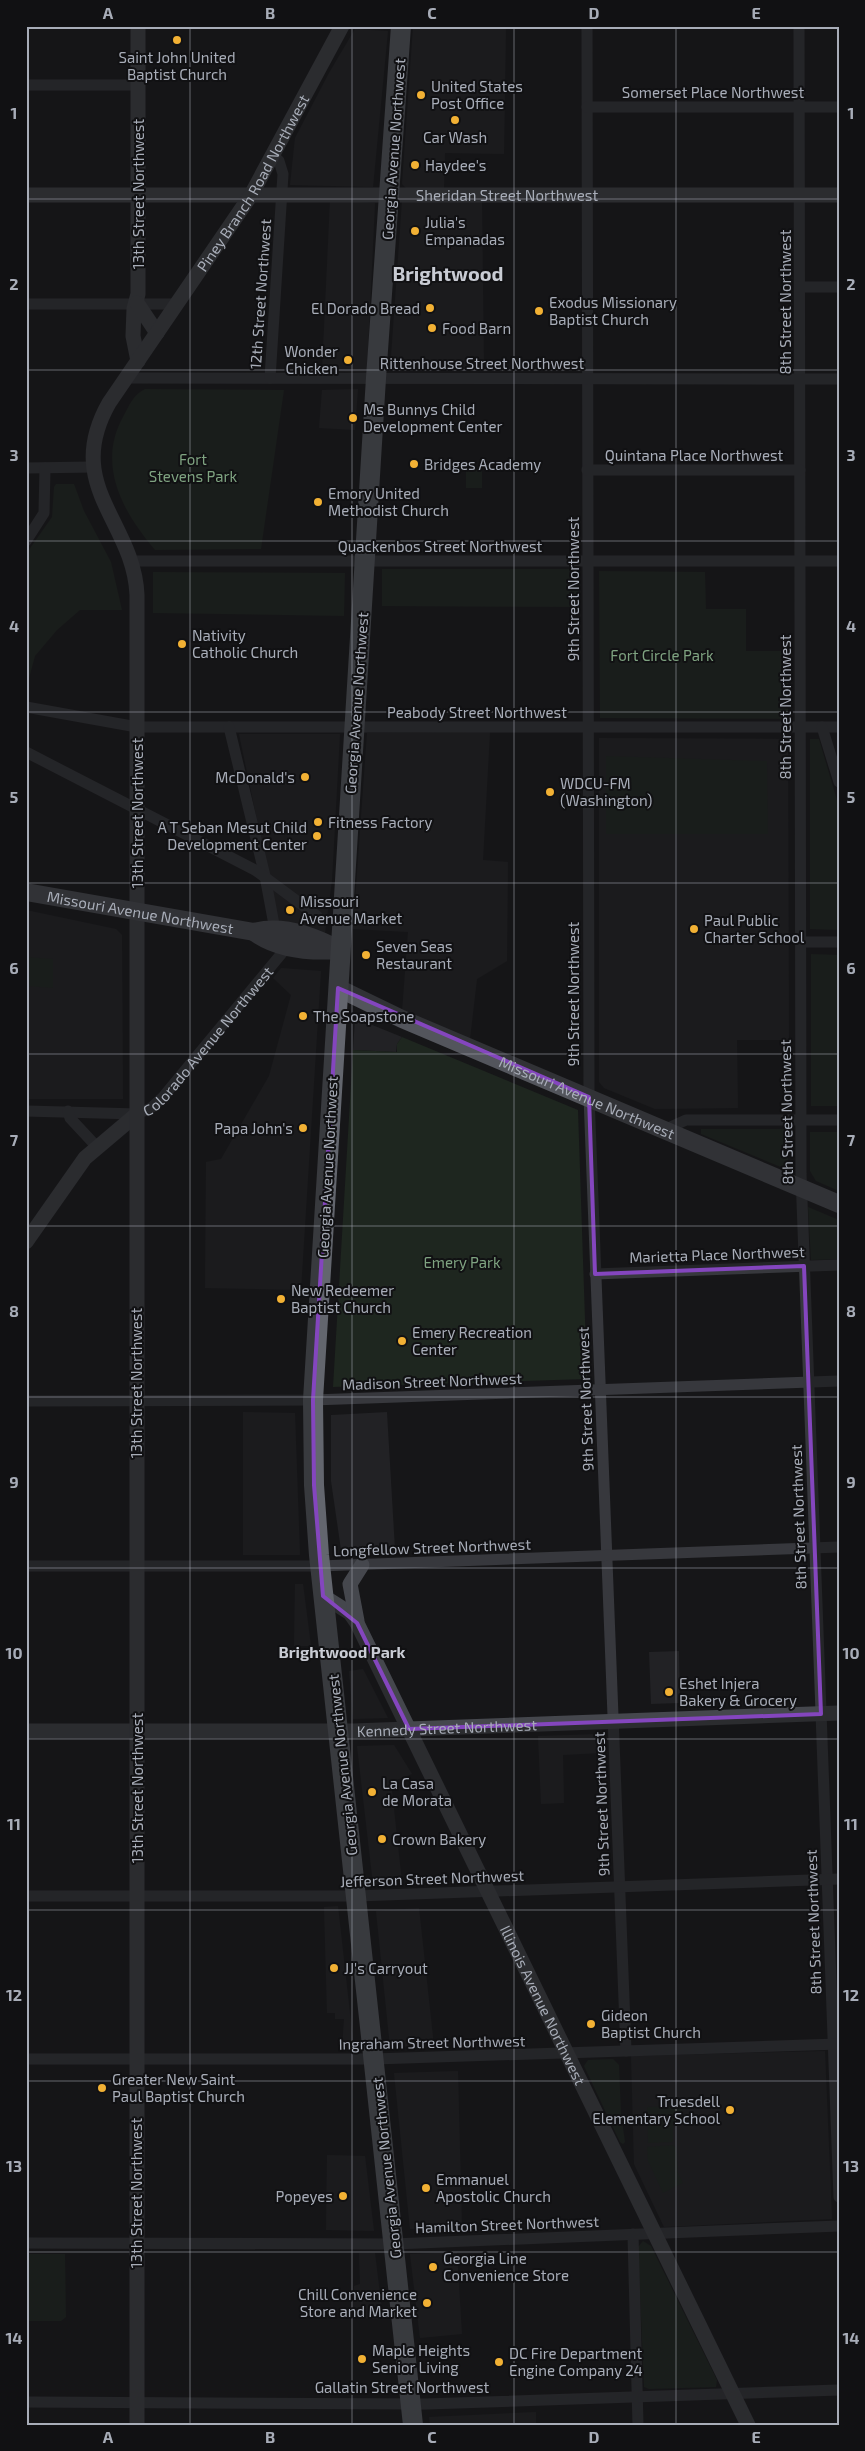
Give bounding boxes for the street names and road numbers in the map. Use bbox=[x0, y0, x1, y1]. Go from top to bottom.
street label: Georgia Avenue Northwest bbox=[378, 57, 408, 240]
street label: Somerset Place Northwest bbox=[622, 83, 804, 101]
street label: Piney Branch Road Northwest bbox=[193, 91, 313, 275]
street label: 13th Street Northwest bbox=[129, 119, 147, 269]
street label: Sheridan Street Northwest bbox=[416, 186, 598, 204]
street label: 12th Street Northwest bbox=[246, 218, 274, 370]
street label: 8th Street Northwest bbox=[776, 229, 794, 375]
street label: Rittenhouse Street Northwest bbox=[380, 354, 584, 372]
street label: Quintana Place Northwest bbox=[605, 446, 784, 465]
street label: 9th Street Northwest bbox=[564, 516, 582, 661]
street label: Quackenbos Street Northwest bbox=[338, 537, 543, 556]
street label: Georgia Avenue Northwest bbox=[341, 611, 371, 794]
street label: 8th Street Northwest bbox=[776, 634, 794, 780]
street label: Peabody Street Northwest bbox=[387, 703, 567, 721]
street label: 13th Street Northwest bbox=[128, 738, 146, 888]
street label: Missouri Avenue Northwest bbox=[46, 887, 235, 937]
street label: 9th Street Northwest bbox=[564, 921, 582, 1066]
street label: Colorado Avenue Northwest bbox=[140, 962, 277, 1119]
street label: 8th Street Northwest bbox=[776, 1039, 796, 1185]
street label: Missouri Avenue Northwest bbox=[496, 1052, 678, 1143]
street label: Georgia Avenue Northwest bbox=[313, 1075, 341, 1258]
street label: Marietta Place Northwest bbox=[629, 1242, 805, 1266]
street label: 13th Street Northwest bbox=[127, 1308, 145, 1458]
street label: 9th Street Northwest bbox=[573, 1326, 597, 1472]
street label: Madison Street Northwest bbox=[342, 1369, 523, 1393]
street label: 8th Street Northwest bbox=[786, 1444, 810, 1590]
street label: Longfellow Street Northwest bbox=[333, 1535, 532, 1559]
street label: Georgia Avenue Northwest bbox=[324, 1673, 360, 1857]
street label: 13th Street Northwest bbox=[128, 1713, 146, 1863]
street label: Kennedy Street Northwest bbox=[357, 1715, 538, 1740]
street label: 9th Street Northwest bbox=[589, 1731, 613, 1877]
street label: 8th Street Northwest bbox=[801, 1849, 825, 1995]
street label: Jefferson Street Northwest bbox=[340, 1866, 525, 1890]
street label: Illinois Avenue Northwest bbox=[497, 1922, 590, 2088]
street label: Ingraham Street Northwest bbox=[338, 2031, 526, 2053]
street label: Georgia Avenue Northwest bbox=[368, 2076, 404, 2260]
street label: 13th Street Northwest bbox=[127, 2118, 145, 2268]
street label: Hamilton Street Northwest bbox=[415, 2212, 600, 2236]
street label: Gallatin Street Northwest bbox=[315, 2378, 490, 2396]

